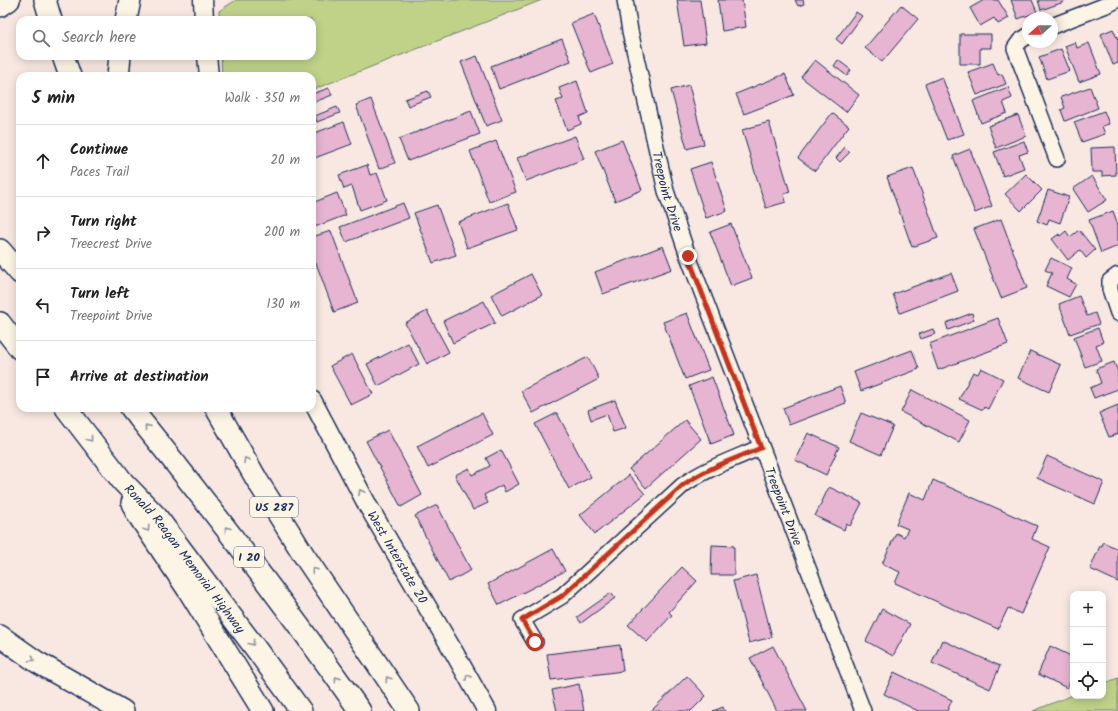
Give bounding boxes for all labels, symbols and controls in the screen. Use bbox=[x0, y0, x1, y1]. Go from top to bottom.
north arrow bbox=[1022, 12, 1058, 48]
search box bbox=[16, 16, 316, 60]
text: Search here bbox=[62, 26, 136, 50]
icon: search bbox=[30, 27, 52, 49]
text: 5 min bbox=[32, 85, 75, 112]
text: Walk · 350 m bbox=[224, 88, 300, 109]
text: Continue bbox=[70, 138, 128, 162]
street label: Treepoint Drive bbox=[645, 149, 688, 235]
icon: ahead bbox=[32, 150, 54, 172]
text: 20 m bbox=[270, 150, 300, 171]
text: Paces Trail bbox=[70, 162, 129, 183]
text: Turn right bbox=[70, 210, 137, 234]
icon: right bbox=[32, 222, 54, 244]
text: 200 m bbox=[264, 222, 300, 243]
text: Treecrest Drive bbox=[70, 234, 152, 255]
route end bbox=[679, 247, 697, 265]
text: Turn left bbox=[70, 282, 130, 306]
icon: left bbox=[32, 294, 54, 316]
text: 130 m bbox=[266, 294, 300, 315]
text: Treepoint Drive bbox=[70, 306, 152, 327]
text: Arrive at destination bbox=[70, 365, 209, 389]
icon: arrive bbox=[32, 366, 54, 388]
one-way arrow bbox=[144, 425, 151, 432]
one-way arrow bbox=[85, 434, 92, 441]
one-way arrow bbox=[243, 457, 250, 464]
street label: Treepoint Drive bbox=[758, 464, 807, 549]
street label: Ronald Reagan Memorial Highway bbox=[118, 480, 250, 639]
one-way arrow bbox=[358, 489, 366, 496]
road number: US 287 bbox=[250, 497, 298, 517]
street label: West Interstate 20 bbox=[361, 507, 433, 609]
one-way arrow bbox=[142, 524, 149, 531]
one-way arrow bbox=[225, 527, 232, 534]
road number: I 20 bbox=[234, 547, 264, 567]
one-way arrow bbox=[311, 567, 319, 574]
map controls bbox=[1070, 591, 1106, 699]
button: + bbox=[1070, 591, 1106, 627]
button: − bbox=[1070, 627, 1106, 663]
route start bbox=[526, 633, 544, 651]
one-way arrow bbox=[247, 639, 254, 646]
one-way arrow bbox=[28, 654, 35, 661]
button: locate bbox=[1070, 663, 1106, 699]
one-way arrow bbox=[466, 674, 473, 681]
one-way arrow bbox=[334, 676, 342, 683]
one-way arrow bbox=[386, 676, 393, 683]

